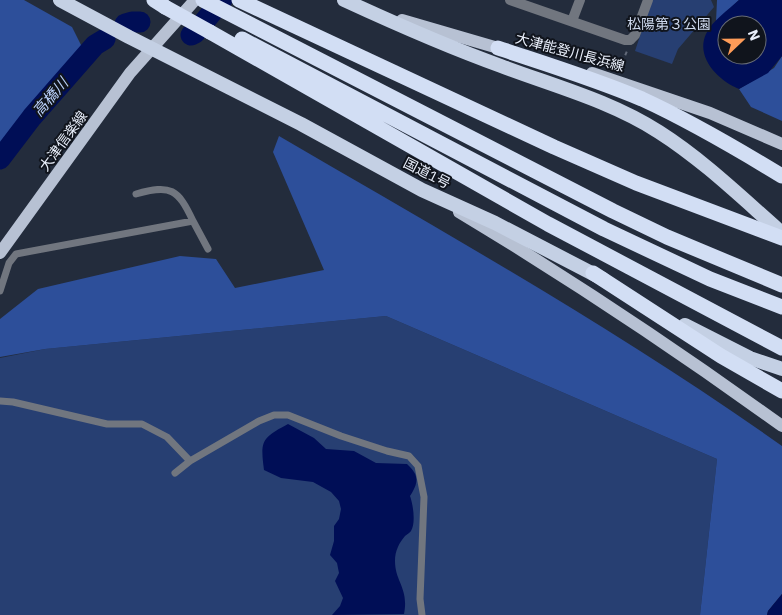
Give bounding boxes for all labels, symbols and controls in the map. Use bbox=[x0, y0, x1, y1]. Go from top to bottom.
park label: 松陽第３公園 bbox=[627, 15, 711, 33]
north arrow bbox=[717, 15, 767, 65]
text: N bbox=[744, 27, 764, 43]
street label: 大津能登川長浜線 bbox=[514, 29, 626, 75]
water label: 高橋川 bbox=[28, 72, 73, 120]
street label: 大津信楽線 bbox=[35, 107, 91, 175]
street label: 国道1号 bbox=[400, 154, 454, 192]

